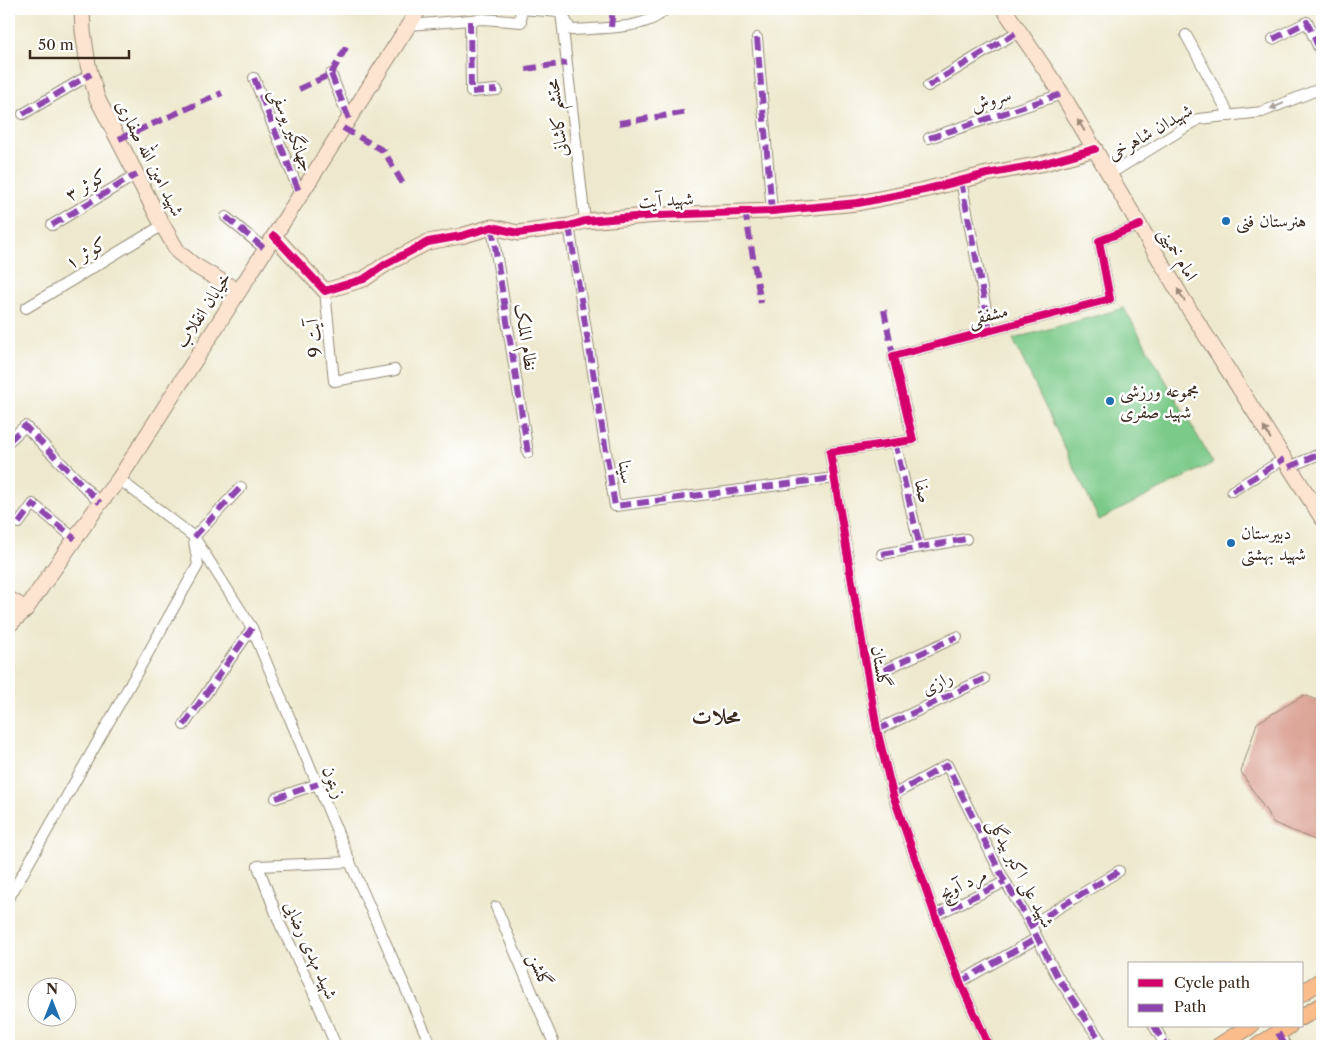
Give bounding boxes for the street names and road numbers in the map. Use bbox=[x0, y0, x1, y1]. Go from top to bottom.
street label: محتشم کاشانی bbox=[541, 77, 580, 158]
street label: سروش bbox=[968, 83, 1014, 118]
street label: جهانگیر یوسفی bbox=[264, 85, 320, 176]
street label: شهید امین الله صفاری bbox=[110, 95, 192, 220]
street label: شهیدان شاهرخی bbox=[1104, 99, 1197, 166]
street label: کوثر ۳ bbox=[61, 164, 111, 206]
street label: شهید آیت bbox=[638, 188, 694, 213]
street label: امام خمینی bbox=[1149, 223, 1203, 287]
street label: کوثر ۱ bbox=[61, 232, 111, 274]
street label: خیابان انقلاب bbox=[170, 268, 236, 352]
street label: مشفقی bbox=[966, 299, 1011, 332]
street label: نظام الملک bbox=[505, 302, 542, 373]
street label: آیت 9 bbox=[301, 316, 328, 358]
street label: سینا bbox=[613, 459, 639, 485]
street label: صفا bbox=[910, 477, 936, 505]
street label: گلستان bbox=[866, 644, 896, 690]
street label: رازی bbox=[918, 666, 956, 700]
street label: زیتون bbox=[316, 762, 351, 802]
street label: شهید علی اکبر بیدگلی bbox=[981, 814, 1059, 933]
street label: مرد آویچ bbox=[936, 863, 993, 909]
street label: شهید مهدی رضایی bbox=[279, 897, 343, 1003]
street label: گلشن bbox=[522, 949, 557, 991]

